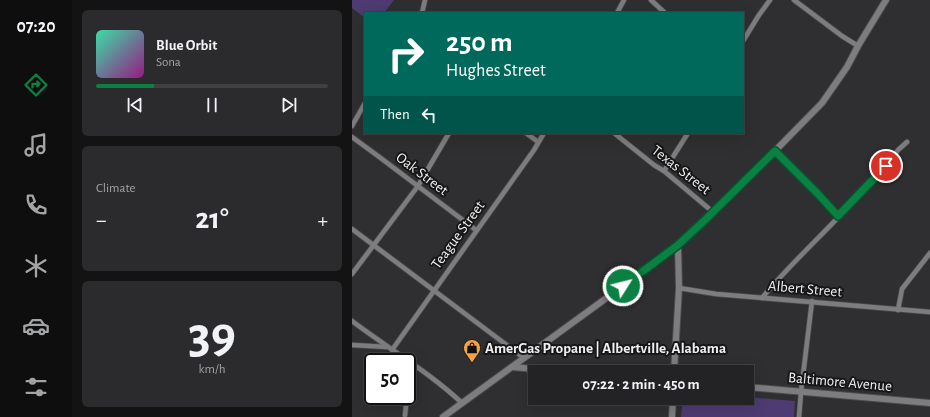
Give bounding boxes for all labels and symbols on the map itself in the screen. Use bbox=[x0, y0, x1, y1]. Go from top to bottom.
street label: Texas Street bbox=[649, 143, 713, 198]
pin bbox=[869, 149, 903, 183]
street label: Oak Street bbox=[393, 150, 451, 198]
street label: Teague Street bbox=[428, 198, 488, 272]
position arrow bbox=[602, 265, 644, 307]
street label: Albert Street bbox=[767, 278, 843, 300]
shop icon: AmerGas Propane | Albertville, Alabama bbox=[462, 338, 482, 363]
place label: AmerGas Propane | Albertville, Alabama bbox=[485, 341, 726, 357]
speed limit sign: 50 bbox=[364, 353, 416, 405]
street label: Baltimore Avenue bbox=[787, 370, 893, 394]

